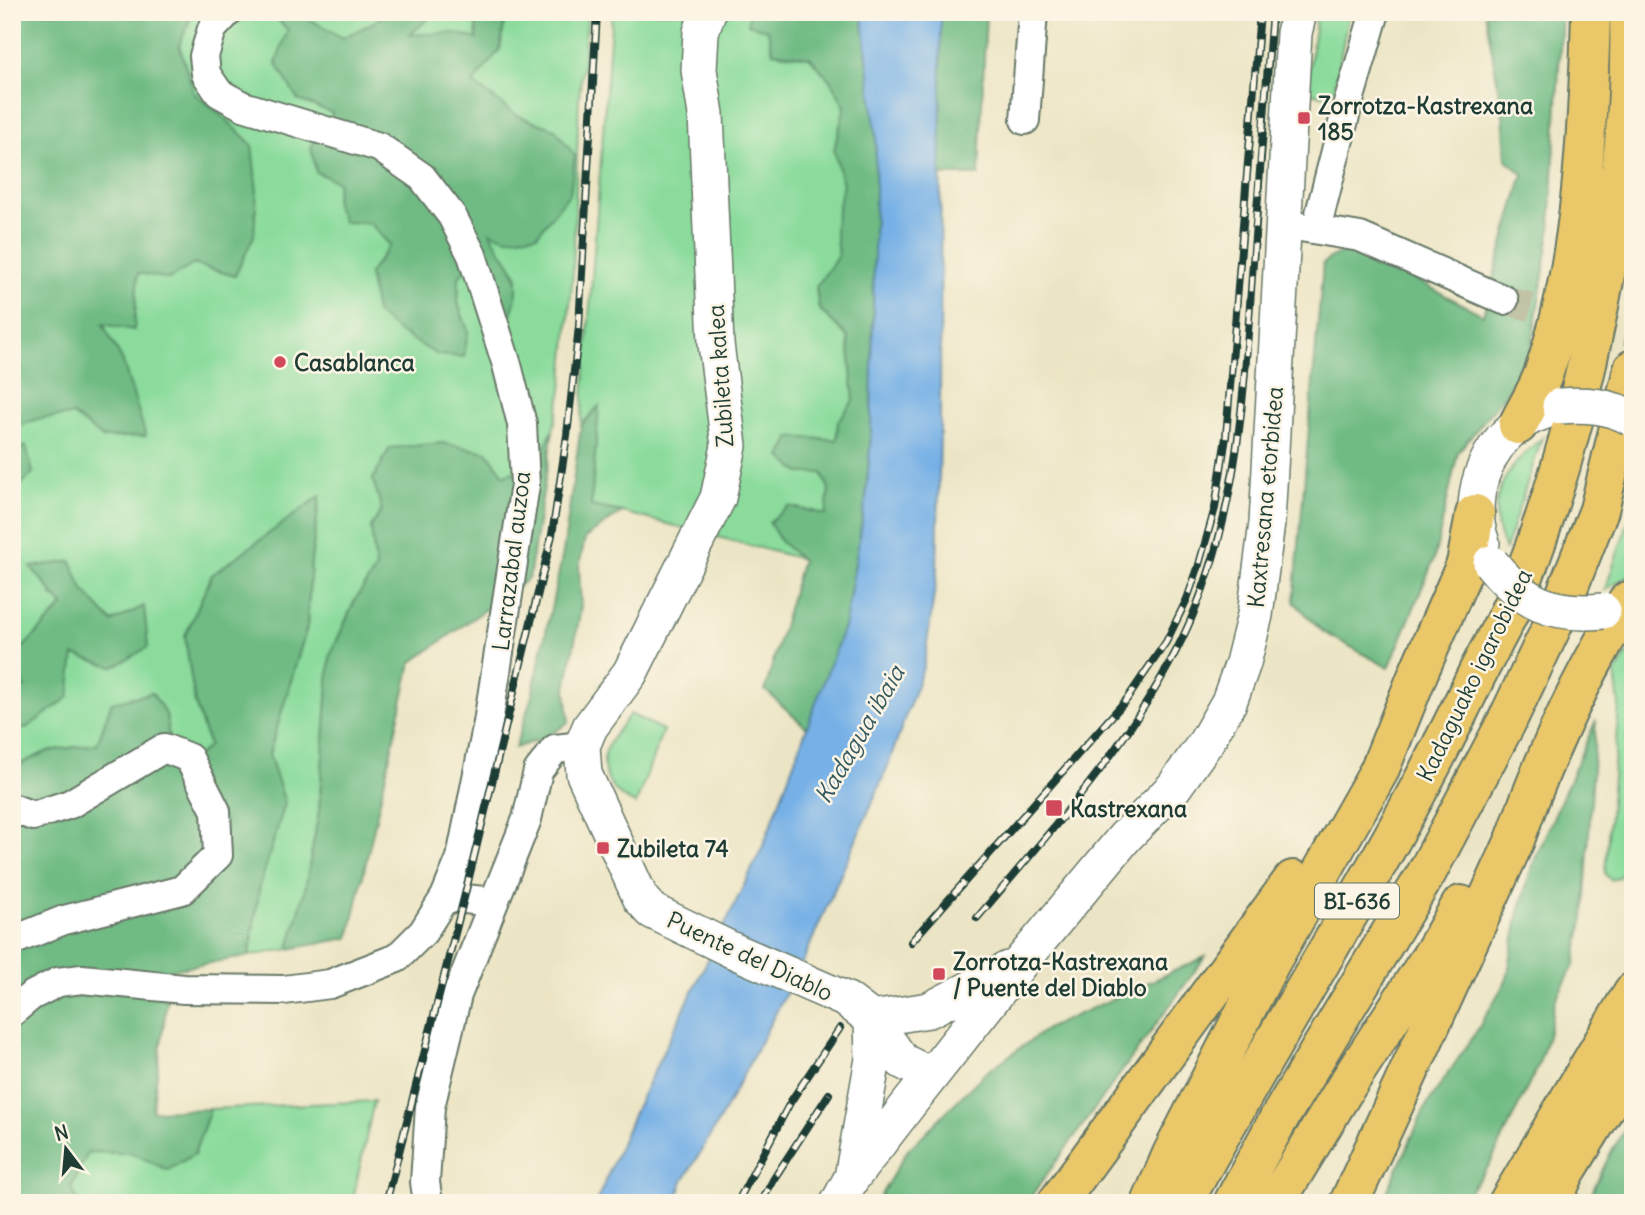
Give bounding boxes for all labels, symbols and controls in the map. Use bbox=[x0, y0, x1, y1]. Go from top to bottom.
place label: Zorrotza-Kastrexana 185 bbox=[1318, 91, 1533, 146]
marker: Zorrotza-Kastrexana 185 bbox=[1296, 110, 1312, 126]
street label: Zubileta kalea bbox=[701, 304, 739, 448]
place label: Casablanca bbox=[294, 348, 415, 377]
marker: Casablanca bbox=[272, 354, 288, 370]
street label: Kaxtresana etorbidea bbox=[1241, 385, 1289, 609]
street label: Larrazabal auzoa bbox=[486, 469, 536, 653]
street label: Kadaguako igarobidea bbox=[1410, 564, 1538, 786]
water label: Kadagua ibaia bbox=[807, 659, 911, 808]
place label: Kastrexana bbox=[1070, 794, 1187, 823]
marker: Kastrexana bbox=[1044, 798, 1064, 818]
place label: Zubileta 74 bbox=[617, 834, 729, 863]
marker: Zubileta 74 bbox=[595, 840, 611, 856]
road number: BI-636 bbox=[1315, 884, 1399, 918]
street label: Puente del Diablo bbox=[662, 905, 838, 1007]
place label: Zorrotza-Kastrexana / Puente del Diablo bbox=[953, 947, 1168, 1002]
marker: Zorrotza-Kastrexana / Puente del Diablo bbox=[931, 966, 947, 982]
north arrow bbox=[32, 1114, 102, 1184]
text: N bbox=[52, 1119, 71, 1146]

